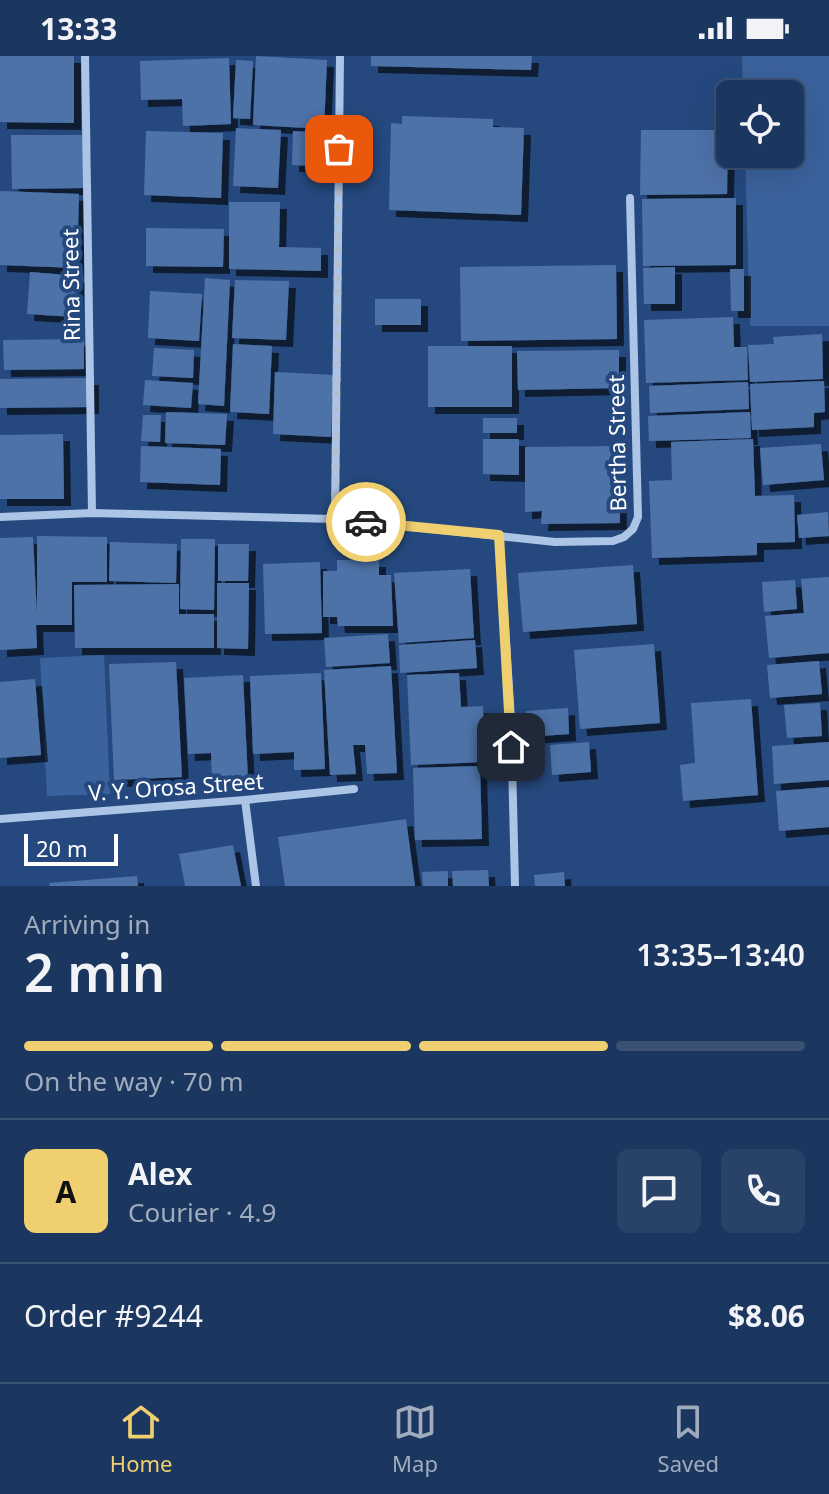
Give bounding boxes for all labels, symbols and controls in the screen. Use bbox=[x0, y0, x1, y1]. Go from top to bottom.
text: 13:33 bbox=[40, 8, 117, 49]
map controls bbox=[716, 80, 804, 168]
button: locate bbox=[716, 80, 804, 168]
pin bbox=[305, 115, 373, 183]
icon: bag bbox=[317, 127, 361, 171]
street label: Rina Street bbox=[54, 228, 86, 341]
street label: Bertha Street bbox=[600, 374, 632, 512]
courier bbox=[326, 482, 406, 562]
icon: car bbox=[344, 500, 388, 544]
pin bbox=[477, 713, 545, 781]
icon: home bbox=[489, 725, 533, 769]
street label: V. Y. Orosa Street bbox=[87, 765, 265, 807]
scale bar bbox=[24, 830, 118, 866]
text: 20 m bbox=[36, 833, 87, 863]
text: Arriving in bbox=[24, 906, 150, 942]
text: 13:35–13:40 bbox=[636, 934, 805, 975]
text: 2 min bbox=[24, 936, 165, 1007]
text: On the way · 70 m bbox=[24, 1063, 244, 1099]
button: chat bbox=[617, 1149, 701, 1233]
button: phone bbox=[721, 1149, 805, 1233]
text: Alex bbox=[128, 1153, 192, 1194]
text: A bbox=[56, 1171, 76, 1212]
text: Courier · 4.9 bbox=[128, 1194, 276, 1230]
text: Order #9244 bbox=[24, 1295, 203, 1336]
text: $8.06 bbox=[728, 1295, 805, 1336]
tab: Home bbox=[110, 1400, 172, 1478]
tab: Map bbox=[392, 1400, 438, 1478]
tab: Saved bbox=[658, 1400, 719, 1478]

